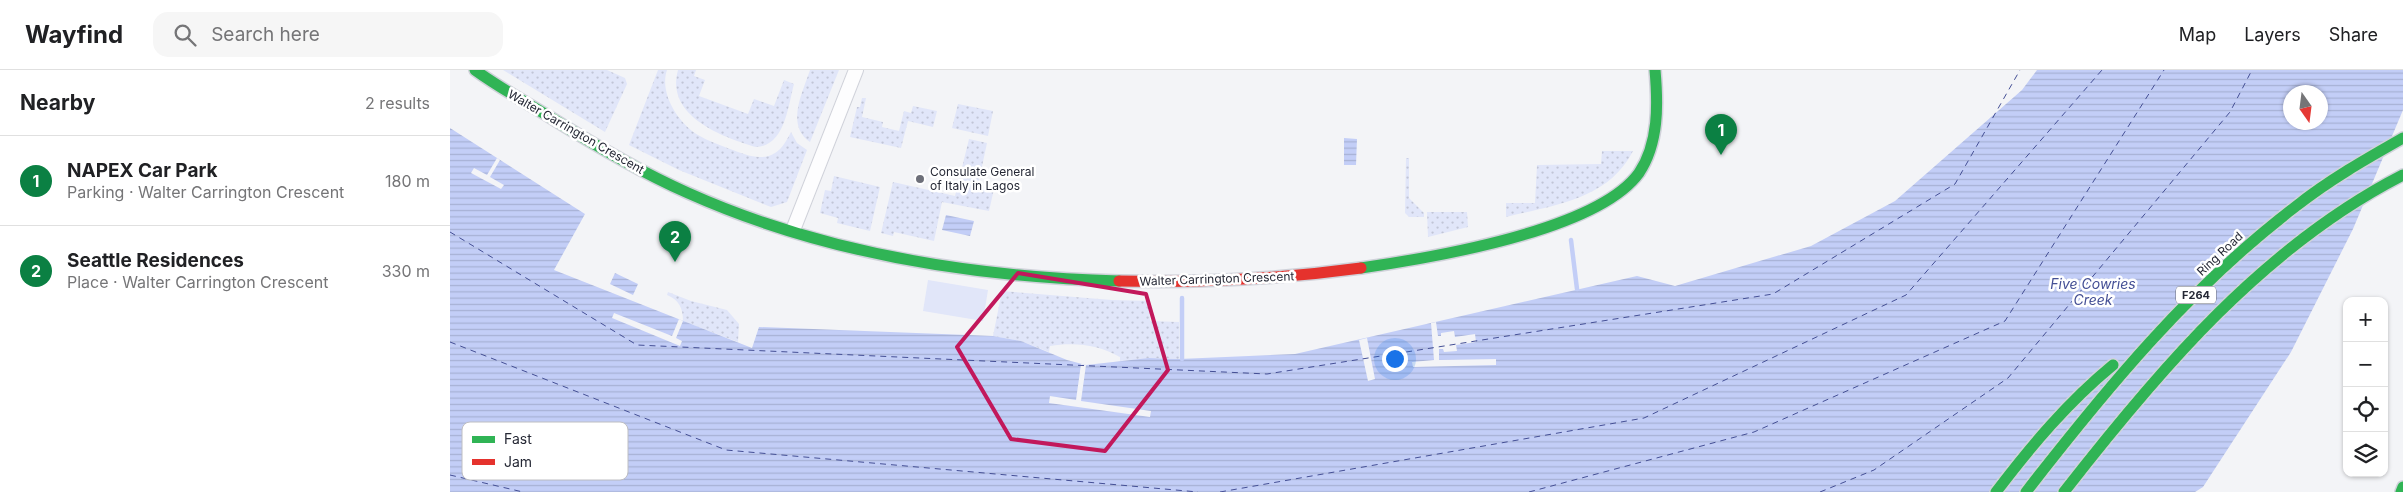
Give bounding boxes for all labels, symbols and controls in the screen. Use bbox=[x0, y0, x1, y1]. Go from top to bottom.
search box bbox=[153, 12, 503, 57]
text: Wayfind bbox=[25, 20, 123, 49]
icon: search bbox=[171, 21, 199, 49]
text: Search here bbox=[211, 23, 320, 46]
text: Map bbox=[2179, 24, 2216, 45]
text: Layers bbox=[2244, 24, 2301, 45]
text: Share bbox=[2329, 24, 2378, 45]
north arrow bbox=[2283, 85, 2328, 130]
street label: Walter Carrington Crescent bbox=[505, 86, 647, 177]
text: Nearby bbox=[20, 90, 95, 115]
text: 2 results bbox=[365, 93, 430, 113]
pin: 1 bbox=[1705, 114, 1737, 155]
text: NAPEX Car Park bbox=[67, 159, 218, 182]
place label: Consulate General of Italy in Lagos bbox=[930, 164, 1035, 193]
text: 1 bbox=[33, 171, 39, 191]
text: 180 m bbox=[385, 171, 430, 191]
marker: Consulate General of Italy in Lagos bbox=[914, 173, 926, 185]
text: Parking · Walter Carrington Crescent bbox=[67, 182, 344, 202]
pin: 2 bbox=[659, 221, 691, 262]
street label: Ring Road bbox=[2194, 229, 2246, 279]
text: Seattle Residences bbox=[67, 249, 244, 272]
text: 2 bbox=[31, 261, 41, 281]
text: 330 m bbox=[382, 261, 430, 281]
street label: Walter Carrington Crescent bbox=[1139, 268, 1295, 289]
text: Place · Walter Carrington Crescent bbox=[67, 272, 329, 292]
water label: Five Cowries Creek bbox=[2050, 275, 2136, 308]
road number: F264 bbox=[2176, 286, 2216, 304]
map controls bbox=[2343, 297, 2388, 477]
button: + bbox=[2343, 297, 2388, 342]
button: − bbox=[2343, 342, 2388, 387]
your location bbox=[1382, 346, 1408, 372]
button: locate bbox=[2343, 387, 2388, 432]
legend bbox=[462, 422, 628, 480]
text: Fast bbox=[504, 430, 532, 447]
button: layers bbox=[2343, 432, 2388, 477]
text: Jam bbox=[504, 453, 532, 470]

